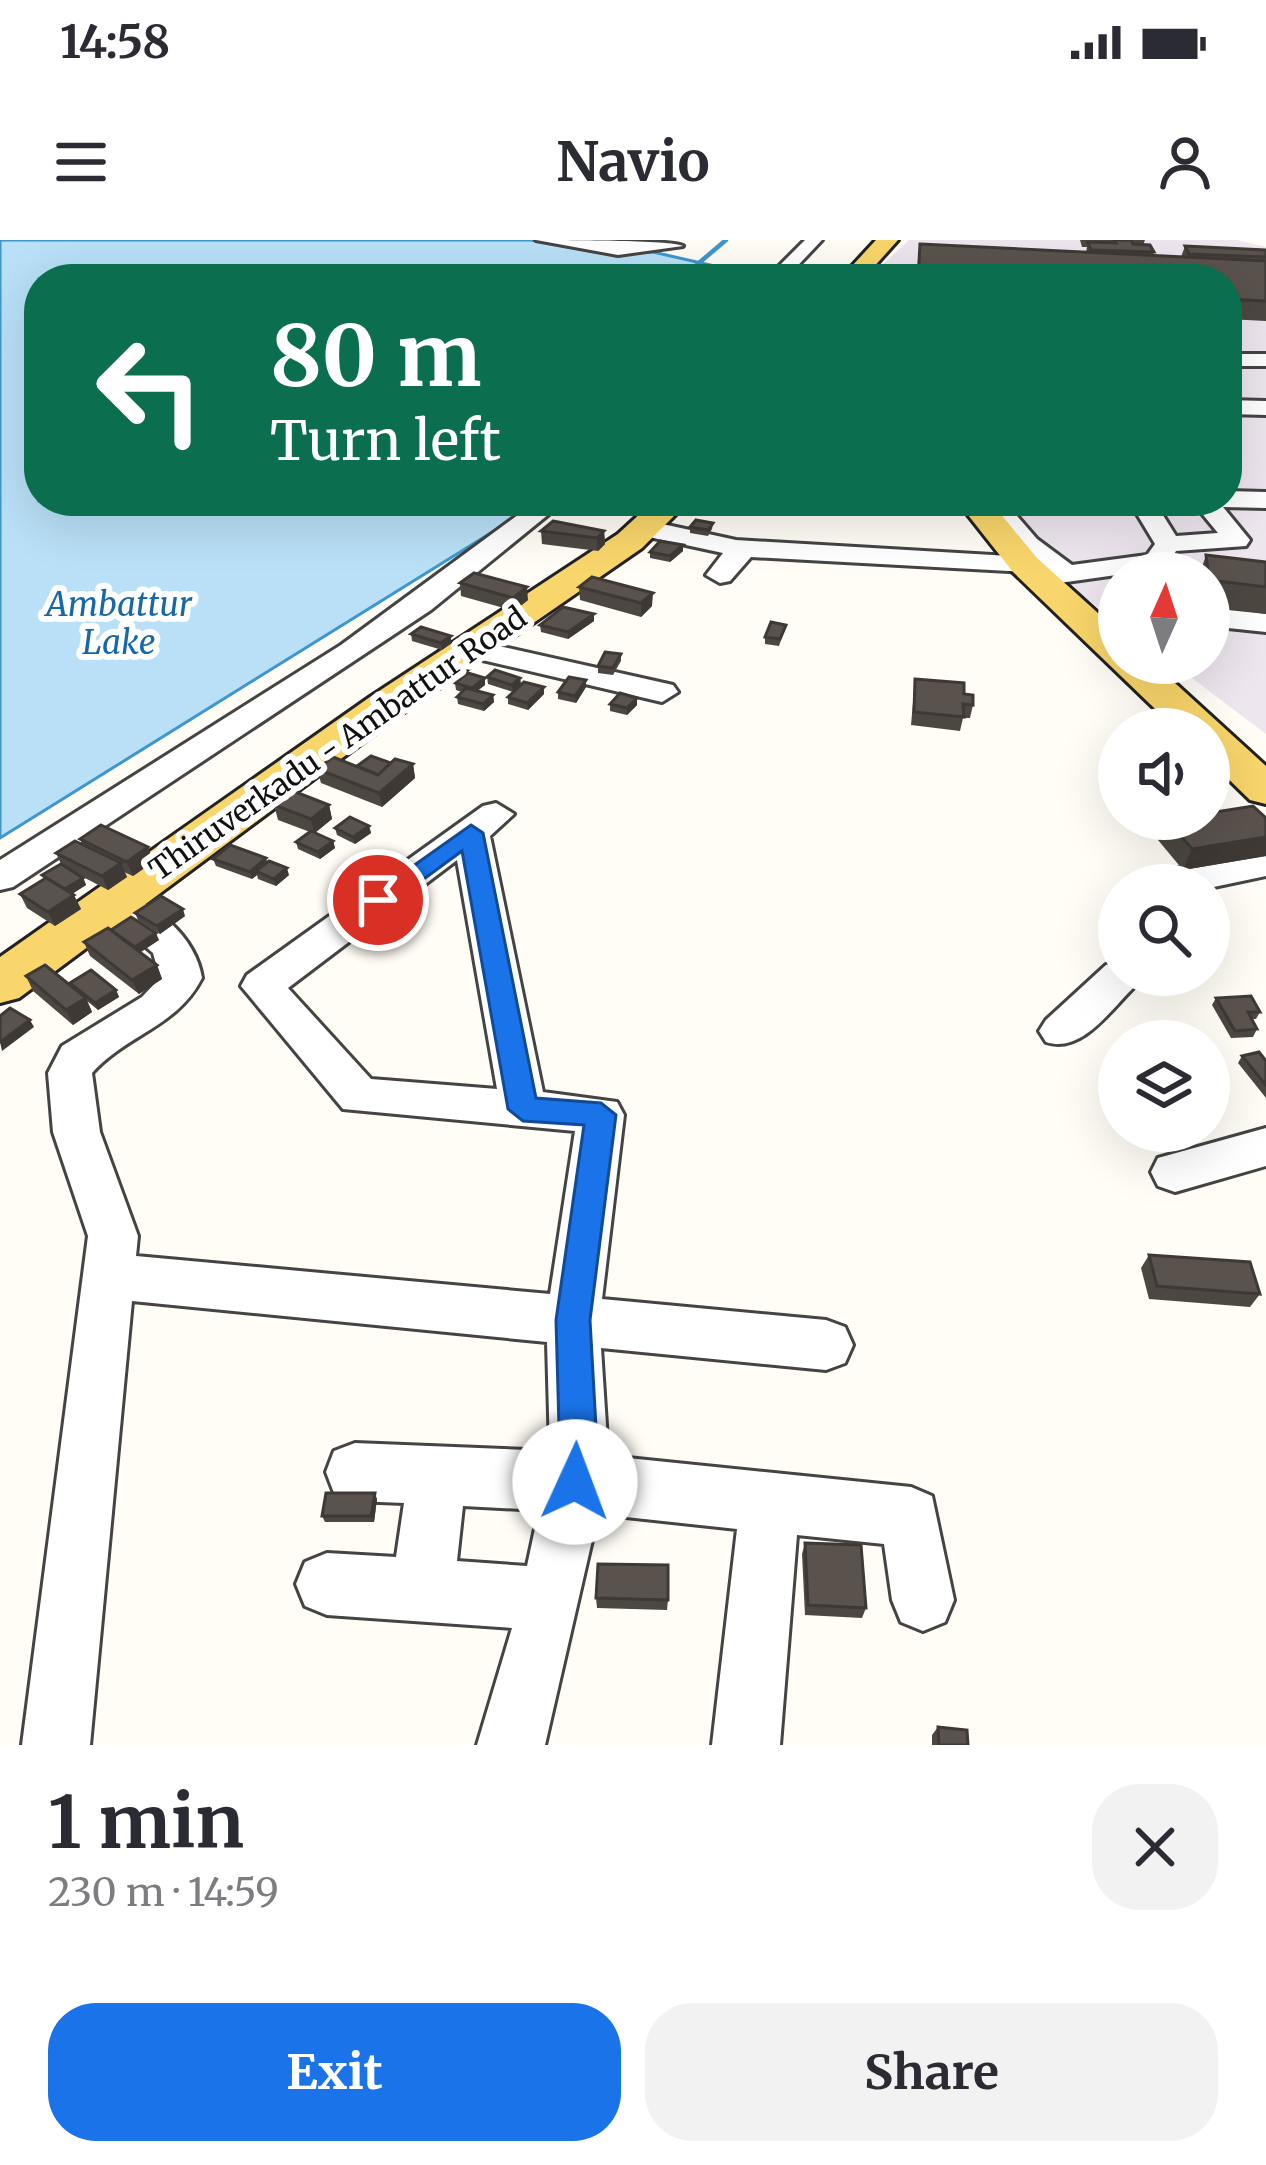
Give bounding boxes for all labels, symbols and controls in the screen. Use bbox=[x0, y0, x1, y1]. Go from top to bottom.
text: 14:58 bbox=[60, 14, 170, 70]
text: Navio bbox=[556, 128, 710, 196]
icon: menu bbox=[48, 129, 114, 195]
icon: person bbox=[1152, 129, 1218, 195]
text: 80 m bbox=[270, 303, 482, 409]
icon: left bbox=[72, 312, 228, 468]
text: Turn left bbox=[270, 407, 501, 475]
north arrow bbox=[1098, 552, 1230, 684]
map controls bbox=[1098, 552, 1230, 1152]
water label: Ambattur Lake bbox=[43, 584, 193, 663]
street label: Thiruverkadu - Ambattur Road bbox=[141, 598, 533, 888]
button: sound bbox=[1098, 708, 1230, 840]
pin bbox=[327, 849, 429, 951]
button: search bbox=[1098, 864, 1230, 996]
icon: arrive bbox=[345, 867, 411, 933]
button: layers bbox=[1098, 1020, 1230, 1152]
position arrow bbox=[512, 1419, 638, 1545]
text: 1 min bbox=[48, 1777, 244, 1868]
button: close bbox=[1092, 1784, 1218, 1910]
text: 230 m · 14:59 bbox=[48, 1868, 279, 1917]
button: Exit bbox=[48, 2003, 621, 2141]
button: Share bbox=[645, 2003, 1218, 2141]

